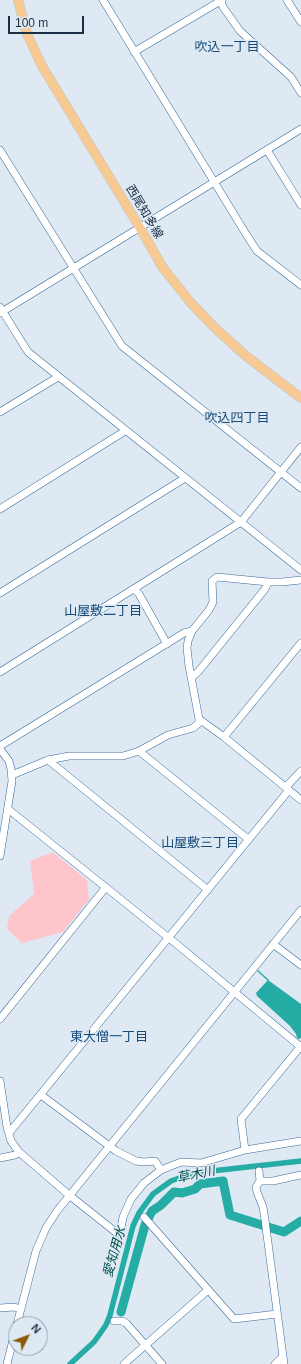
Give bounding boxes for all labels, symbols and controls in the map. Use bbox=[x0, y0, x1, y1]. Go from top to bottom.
scale bar bbox=[10, 8, 86, 34]
text: 100 m bbox=[15, 16, 48, 30]
district label: 吹込一丁目 bbox=[195, 39, 259, 55]
street label: 西尾知多線 bbox=[122, 183, 166, 241]
district label: 吹込四丁目 bbox=[205, 410, 269, 426]
district label: 山屋敷二丁目 bbox=[64, 603, 142, 619]
district label: 山屋敷三丁目 bbox=[161, 835, 239, 851]
district label: 東大僧一丁目 bbox=[70, 1029, 148, 1045]
water label: 草木川 bbox=[175, 1163, 217, 1187]
water label: 愛知用水 bbox=[100, 1225, 130, 1279]
north arrow bbox=[8, 1316, 48, 1356]
text: N bbox=[29, 1322, 43, 1336]

